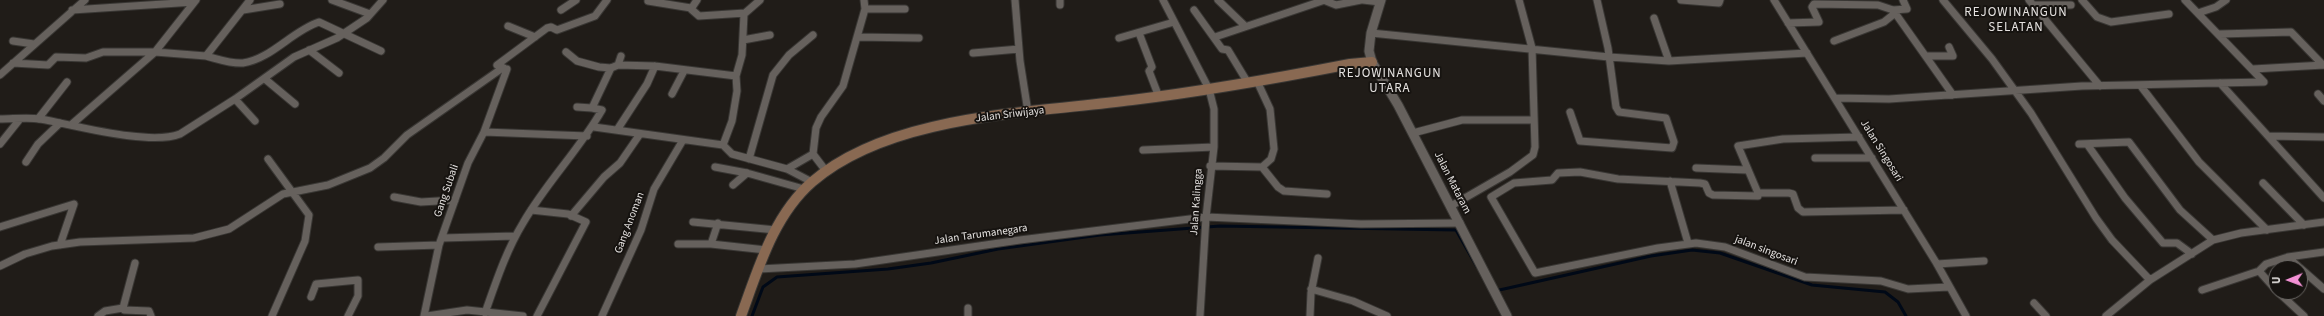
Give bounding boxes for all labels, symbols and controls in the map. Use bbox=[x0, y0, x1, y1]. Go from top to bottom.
district label: REJOWINANGUN SELATAN bbox=[1964, 5, 2068, 36]
district label: REJOWINANGUN UTARA bbox=[1338, 66, 1442, 97]
street label: Jalan Sriwijaya bbox=[975, 104, 1045, 126]
street label: Jalan Singosari bbox=[1857, 118, 1905, 184]
street label: Jalan Mataram bbox=[1431, 150, 1473, 216]
street label: Gang Subali bbox=[432, 163, 462, 219]
street label: Jalan Kalingga bbox=[1188, 168, 1206, 236]
street label: Gang Anoman bbox=[612, 190, 648, 256]
street label: Jalan Tarumanegara bbox=[934, 222, 1028, 248]
street label: jalan singosari bbox=[1733, 233, 1799, 269]
north arrow bbox=[2268, 260, 2308, 300]
text: U bbox=[2269, 276, 2284, 284]

